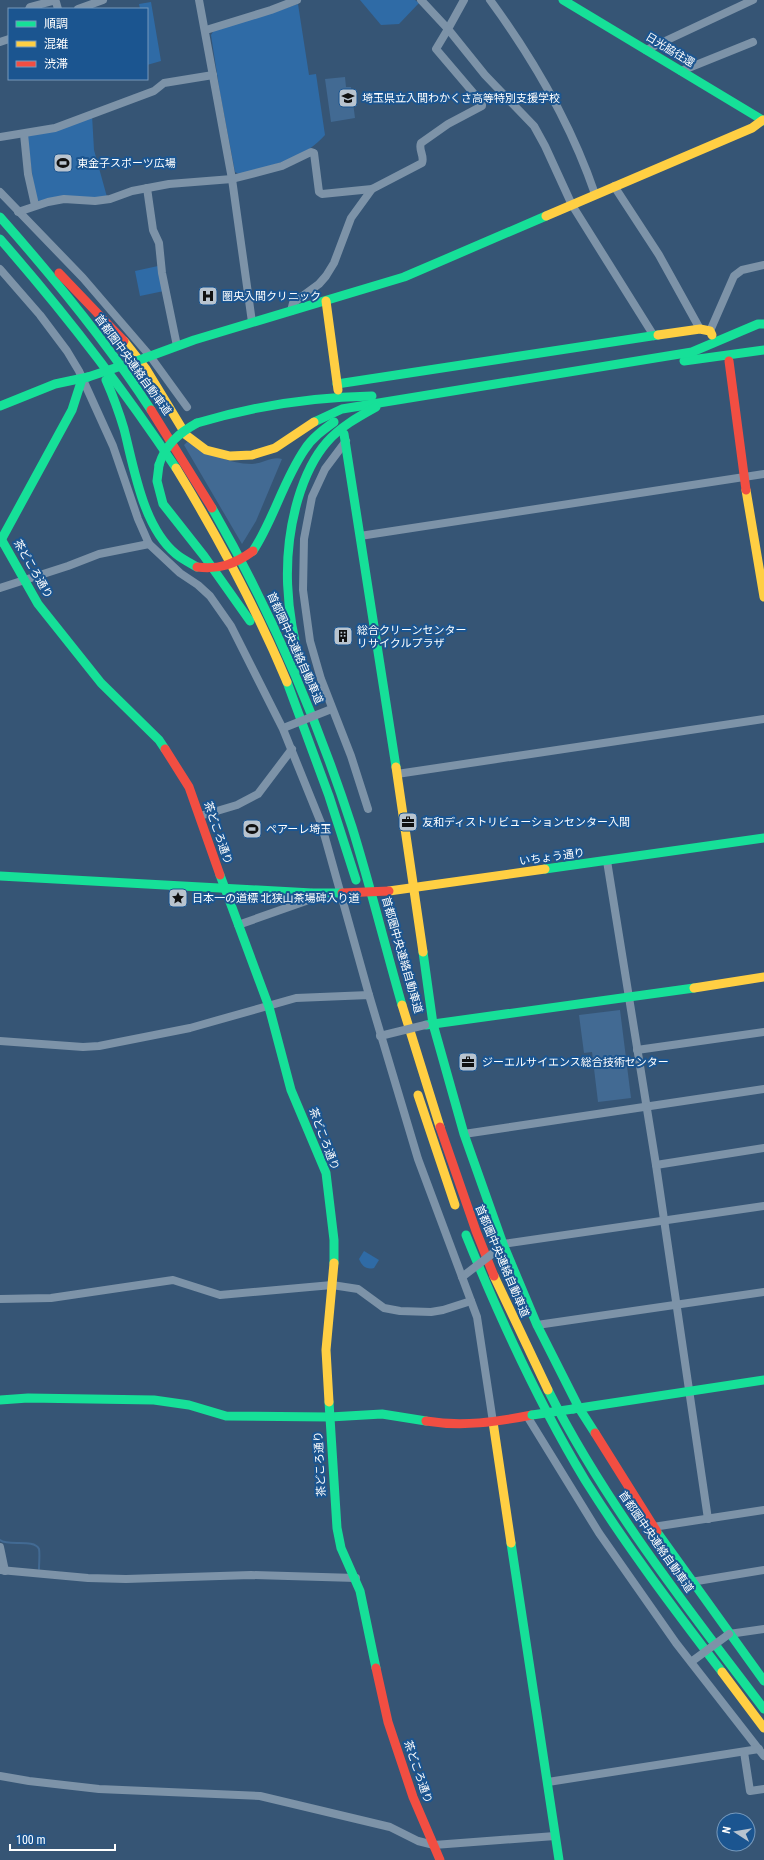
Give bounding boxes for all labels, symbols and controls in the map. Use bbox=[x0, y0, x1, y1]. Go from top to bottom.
legend bbox=[8, 8, 148, 80]
text: 順調 bbox=[44, 17, 68, 31]
street label: 日光脇往還 bbox=[643, 30, 697, 70]
text: 混雑 bbox=[44, 37, 68, 51]
text: 渋滞 bbox=[44, 57, 68, 71]
school or university icon: 埼玉県立入間わかくさ高等特別支援学校 bbox=[337, 87, 359, 109]
place label: 埼玉県立入間わかくさ高等特別支援学校 bbox=[362, 92, 560, 105]
sports icon: 東金子スポーツ広場 bbox=[52, 152, 74, 174]
place label: 東金子スポーツ広場 bbox=[77, 157, 176, 170]
hospital icon: 圏央入間クリニック bbox=[197, 285, 219, 307]
place label: 圏央入間クリニック bbox=[222, 290, 321, 303]
street label: 首都圏中央連絡自動車道 bbox=[92, 312, 174, 418]
street label: 茶どころ通り bbox=[11, 537, 55, 601]
street label: 首都圏中央連絡自動車道 bbox=[264, 590, 326, 706]
place label: 総合クリーンセンター リサイクルプラザ bbox=[357, 624, 466, 650]
building icon: 総合クリーンセンター リサイクルプラザ bbox=[332, 625, 354, 647]
street label: 茶どころ通り bbox=[201, 800, 235, 866]
office icon: 友和ディストリビューションセンター入間 bbox=[397, 811, 419, 833]
place label: 友和ディストリビューションセンター入間 bbox=[422, 816, 630, 829]
sports icon: ペアーレ埼玉 bbox=[241, 818, 263, 840]
place label: ペアーレ埼玉 bbox=[266, 823, 331, 836]
street label: いちょう通り bbox=[518, 846, 586, 868]
place icon: 日本一の道標 北狭山茶場碑入り道 bbox=[167, 887, 189, 909]
place label: 日本一の道標 北狭山茶場碑入り道 bbox=[192, 892, 360, 905]
street label: 首都圏中央連絡自動車道 bbox=[379, 895, 425, 1015]
office icon: ジーエルサイエンス総合技術センター bbox=[457, 1051, 479, 1073]
place label: ジーエルサイエンス総合技術センター bbox=[482, 1056, 669, 1069]
street label: 茶どころ通り bbox=[306, 1106, 342, 1172]
street label: 首都圏中央連絡自動車道 bbox=[472, 1203, 532, 1319]
street label: 茶どころ通り bbox=[312, 1431, 328, 1497]
street label: 首都圏中央連絡自動車道 bbox=[616, 1489, 696, 1595]
street label: 茶どころ通り bbox=[401, 1739, 435, 1805]
north arrow bbox=[716, 1812, 756, 1852]
text: N bbox=[720, 1825, 734, 1835]
scale bar bbox=[10, 1826, 115, 1852]
text: 100 m bbox=[16, 1833, 46, 1847]

